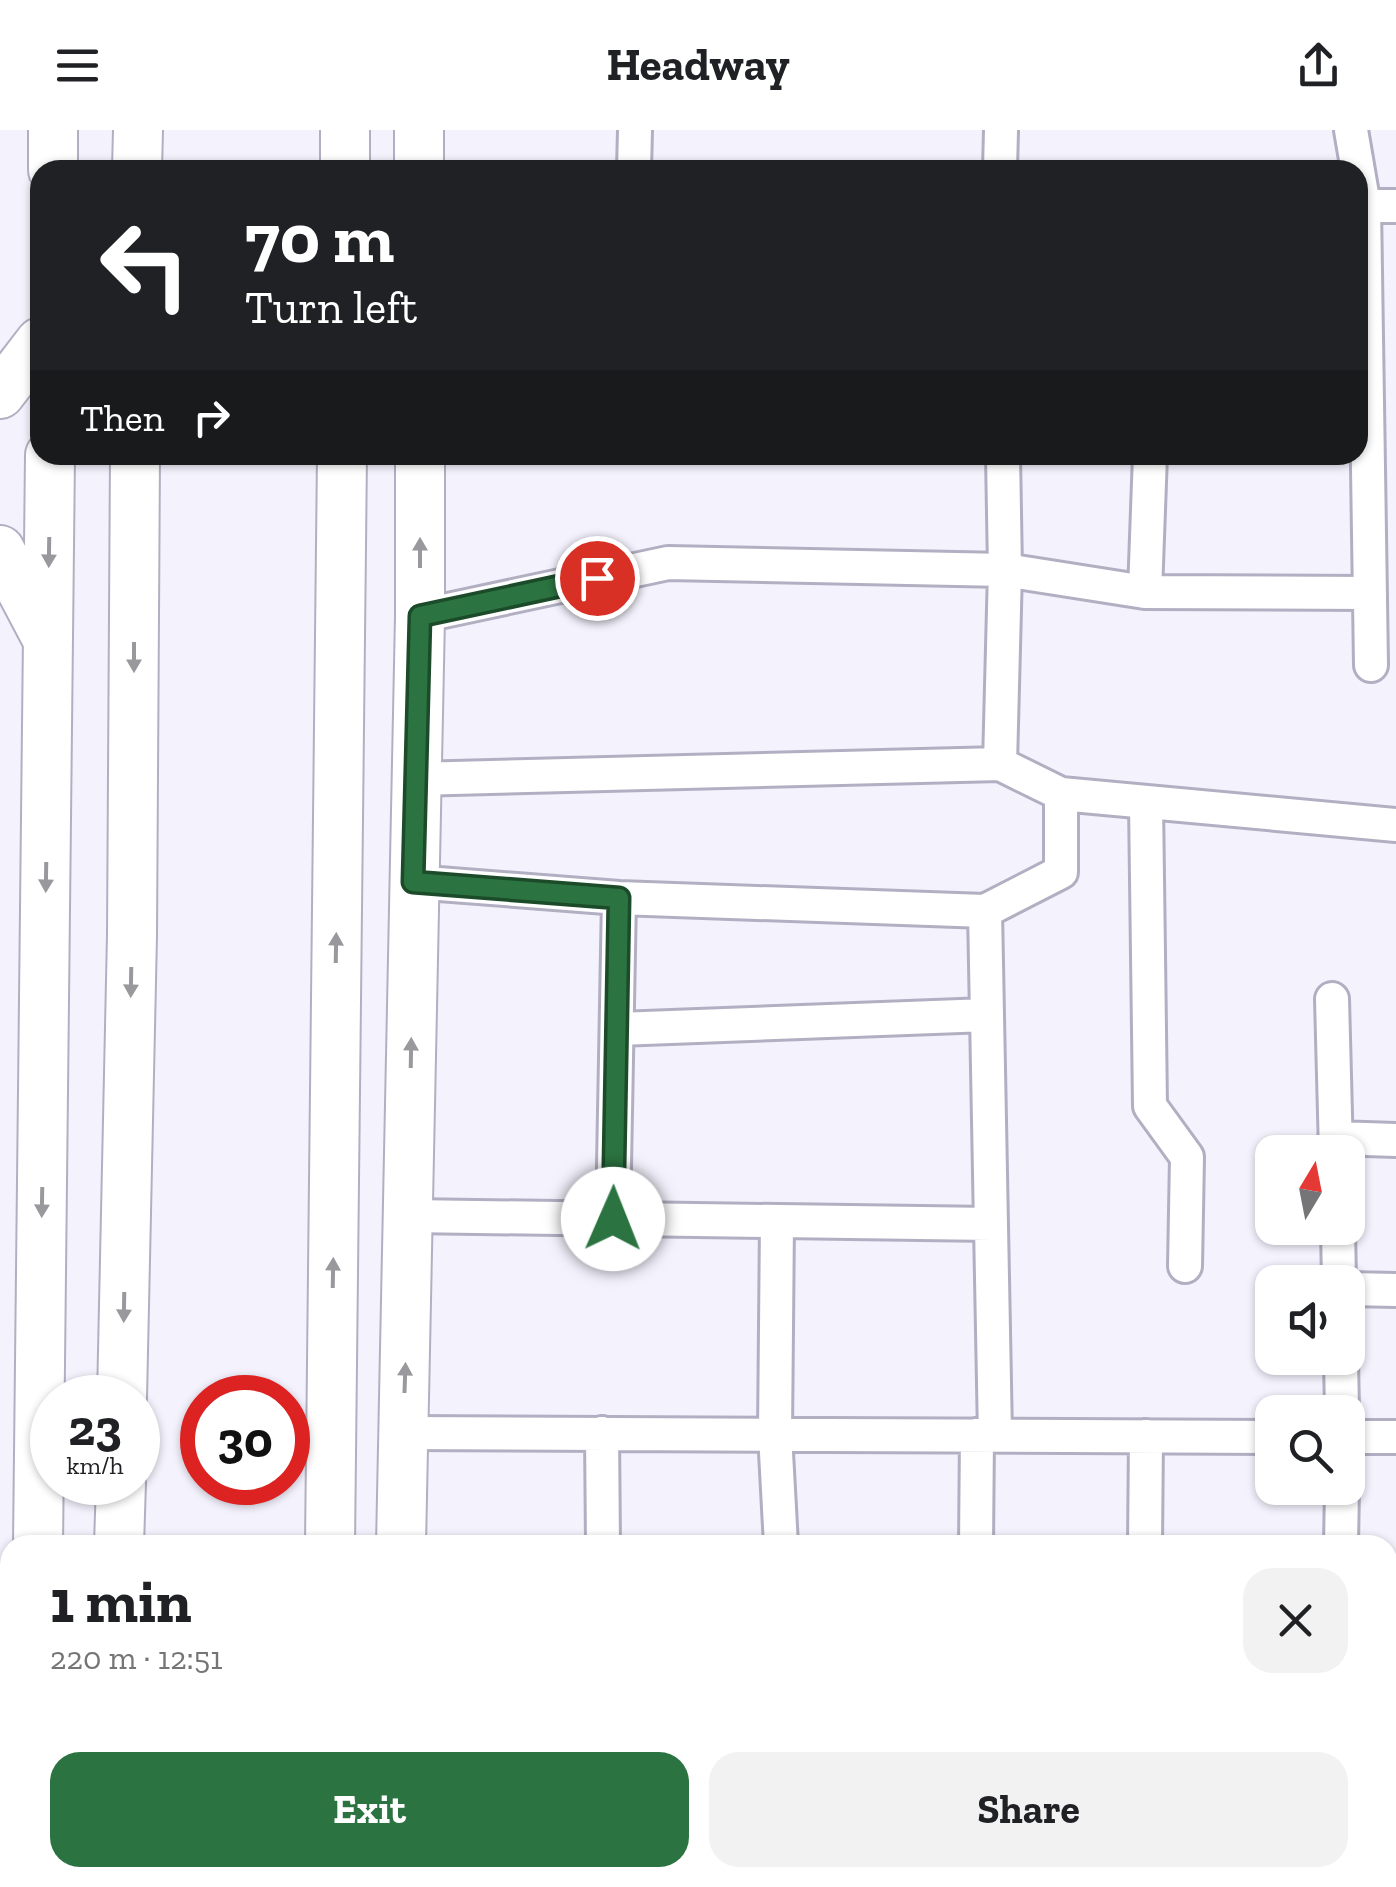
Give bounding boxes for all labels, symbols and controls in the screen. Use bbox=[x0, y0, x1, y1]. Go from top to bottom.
icon: menu bbox=[50, 38, 105, 93]
text: Headway bbox=[606, 38, 790, 92]
icon: share bbox=[1291, 38, 1346, 93]
text: 70 m bbox=[245, 196, 394, 280]
icon: left bbox=[80, 200, 210, 330]
text: Turn left bbox=[245, 281, 417, 335]
icon: right bbox=[184, 390, 239, 445]
text: Then bbox=[80, 395, 164, 441]
one-way arrow bbox=[412, 536, 428, 568]
pin bbox=[555, 536, 640, 621]
one-way arrow bbox=[41, 537, 57, 569]
icon: arrive bbox=[570, 551, 625, 606]
one-way arrow bbox=[126, 642, 142, 674]
one-way arrow bbox=[38, 862, 54, 894]
one-way arrow bbox=[329, 931, 345, 963]
one-way arrow bbox=[123, 967, 139, 999]
one-way arrow bbox=[403, 1036, 419, 1068]
north arrow bbox=[1255, 1135, 1365, 1245]
map controls bbox=[1255, 1135, 1365, 1505]
position arrow bbox=[561, 1167, 665, 1271]
one-way arrow bbox=[34, 1187, 50, 1219]
one-way arrow bbox=[325, 1256, 341, 1288]
button: sound bbox=[1255, 1265, 1365, 1375]
one-way arrow bbox=[116, 1292, 132, 1324]
one-way arrow bbox=[397, 1361, 413, 1393]
speed limit sign: 30 bbox=[180, 1375, 310, 1505]
button: search bbox=[1255, 1395, 1365, 1505]
text: 23 bbox=[68, 1398, 122, 1458]
text: km/h bbox=[66, 1450, 124, 1480]
text: 1 min bbox=[50, 1565, 192, 1637]
button: close bbox=[1243, 1568, 1348, 1673]
text: 220 m · 12:51 bbox=[50, 1639, 222, 1677]
button: Exit bbox=[50, 1752, 689, 1867]
button: Share bbox=[709, 1752, 1348, 1867]

